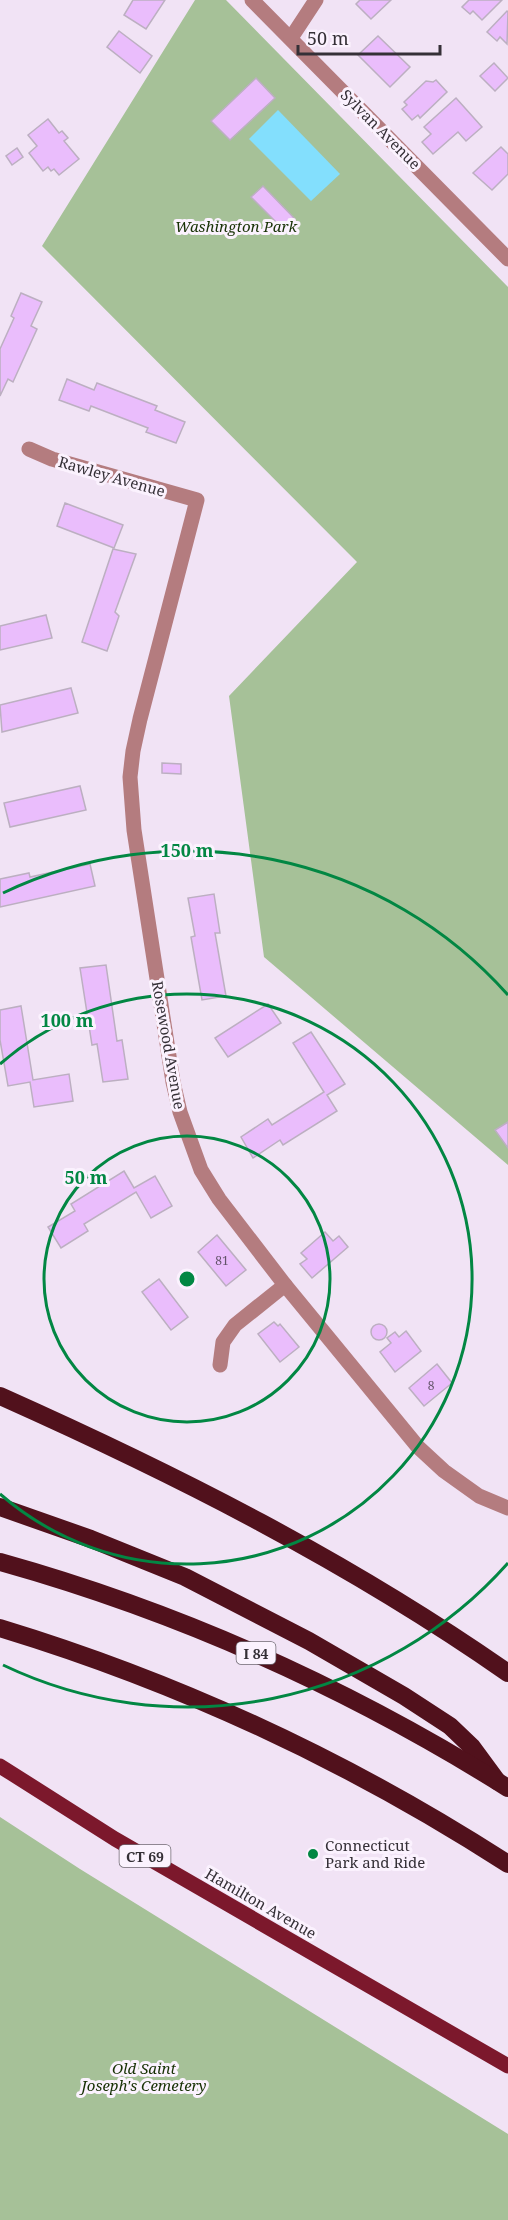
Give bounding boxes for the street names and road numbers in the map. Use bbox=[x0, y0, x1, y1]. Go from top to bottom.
street label: Sylvan Avenue bbox=[337, 85, 425, 173]
street label: Rawley Avenue bbox=[56, 451, 168, 501]
street label: Rosewood Avenue bbox=[148, 979, 190, 1111]
road number: I 84 bbox=[236, 1642, 276, 1664]
road number: CT 69 bbox=[120, 1845, 170, 1867]
street label: Hamilton Avenue bbox=[202, 1863, 320, 1943]

